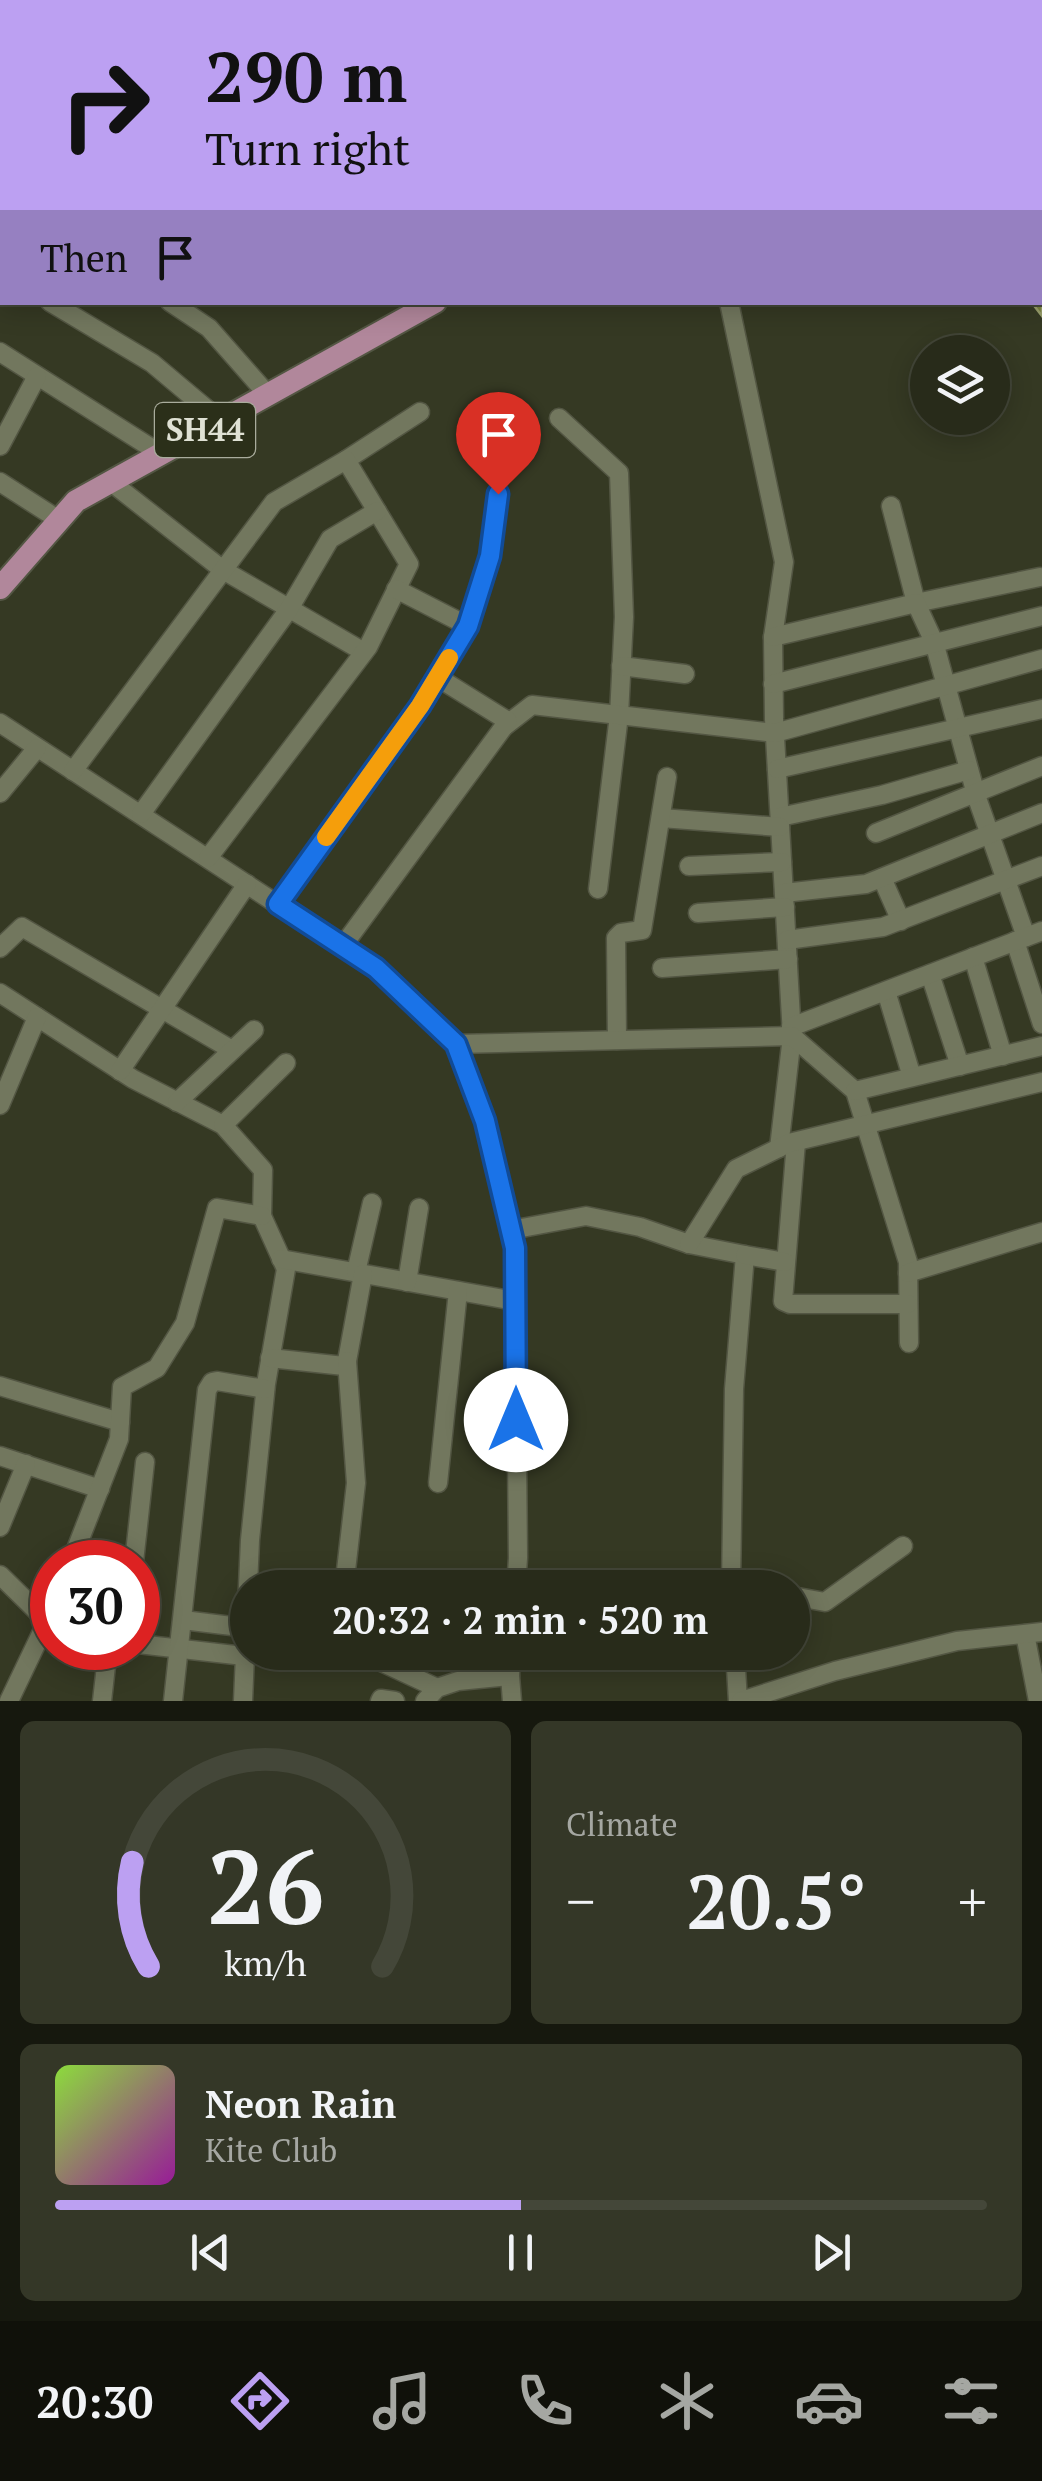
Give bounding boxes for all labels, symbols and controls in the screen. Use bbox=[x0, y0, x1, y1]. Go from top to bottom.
text: 290 m bbox=[205, 29, 407, 122]
icon: right bbox=[40, 40, 170, 170]
text: Turn right bbox=[205, 118, 410, 178]
icon: arrive bbox=[148, 230, 203, 285]
text: Then bbox=[40, 233, 128, 283]
map controls bbox=[910, 335, 1010, 435]
button: layers bbox=[910, 335, 1010, 435]
pin bbox=[456, 392, 541, 495]
road number: SH44 bbox=[155, 403, 255, 457]
icon: arrive bbox=[471, 407, 526, 462]
position arrow bbox=[464, 1368, 568, 1472]
speed limit sign: 30 bbox=[30, 1540, 160, 1670]
text: 20:32 · 2 min · 520 m bbox=[332, 1595, 708, 1645]
text: Climate bbox=[566, 1803, 678, 1845]
text: 26 bbox=[207, 1816, 324, 1954]
text: 20.5° bbox=[686, 1851, 867, 1950]
text: − bbox=[566, 1864, 595, 1937]
text: + bbox=[958, 1864, 987, 1937]
text: km/h bbox=[224, 1939, 307, 1986]
text: Neon Rain bbox=[205, 2079, 396, 2129]
text: Kite Club bbox=[205, 2129, 337, 2171]
icon: previous bbox=[183, 2225, 238, 2280]
icon: pause bbox=[493, 2225, 548, 2280]
icon: next bbox=[804, 2225, 859, 2280]
icon: directions bbox=[225, 2366, 295, 2436]
icon: music bbox=[367, 2366, 437, 2436]
icon: phone bbox=[510, 2366, 580, 2436]
icon: climate bbox=[652, 2366, 722, 2436]
icon: car bbox=[794, 2366, 864, 2436]
icon: filters bbox=[936, 2366, 1006, 2436]
text: 20:30 bbox=[36, 2371, 153, 2431]

